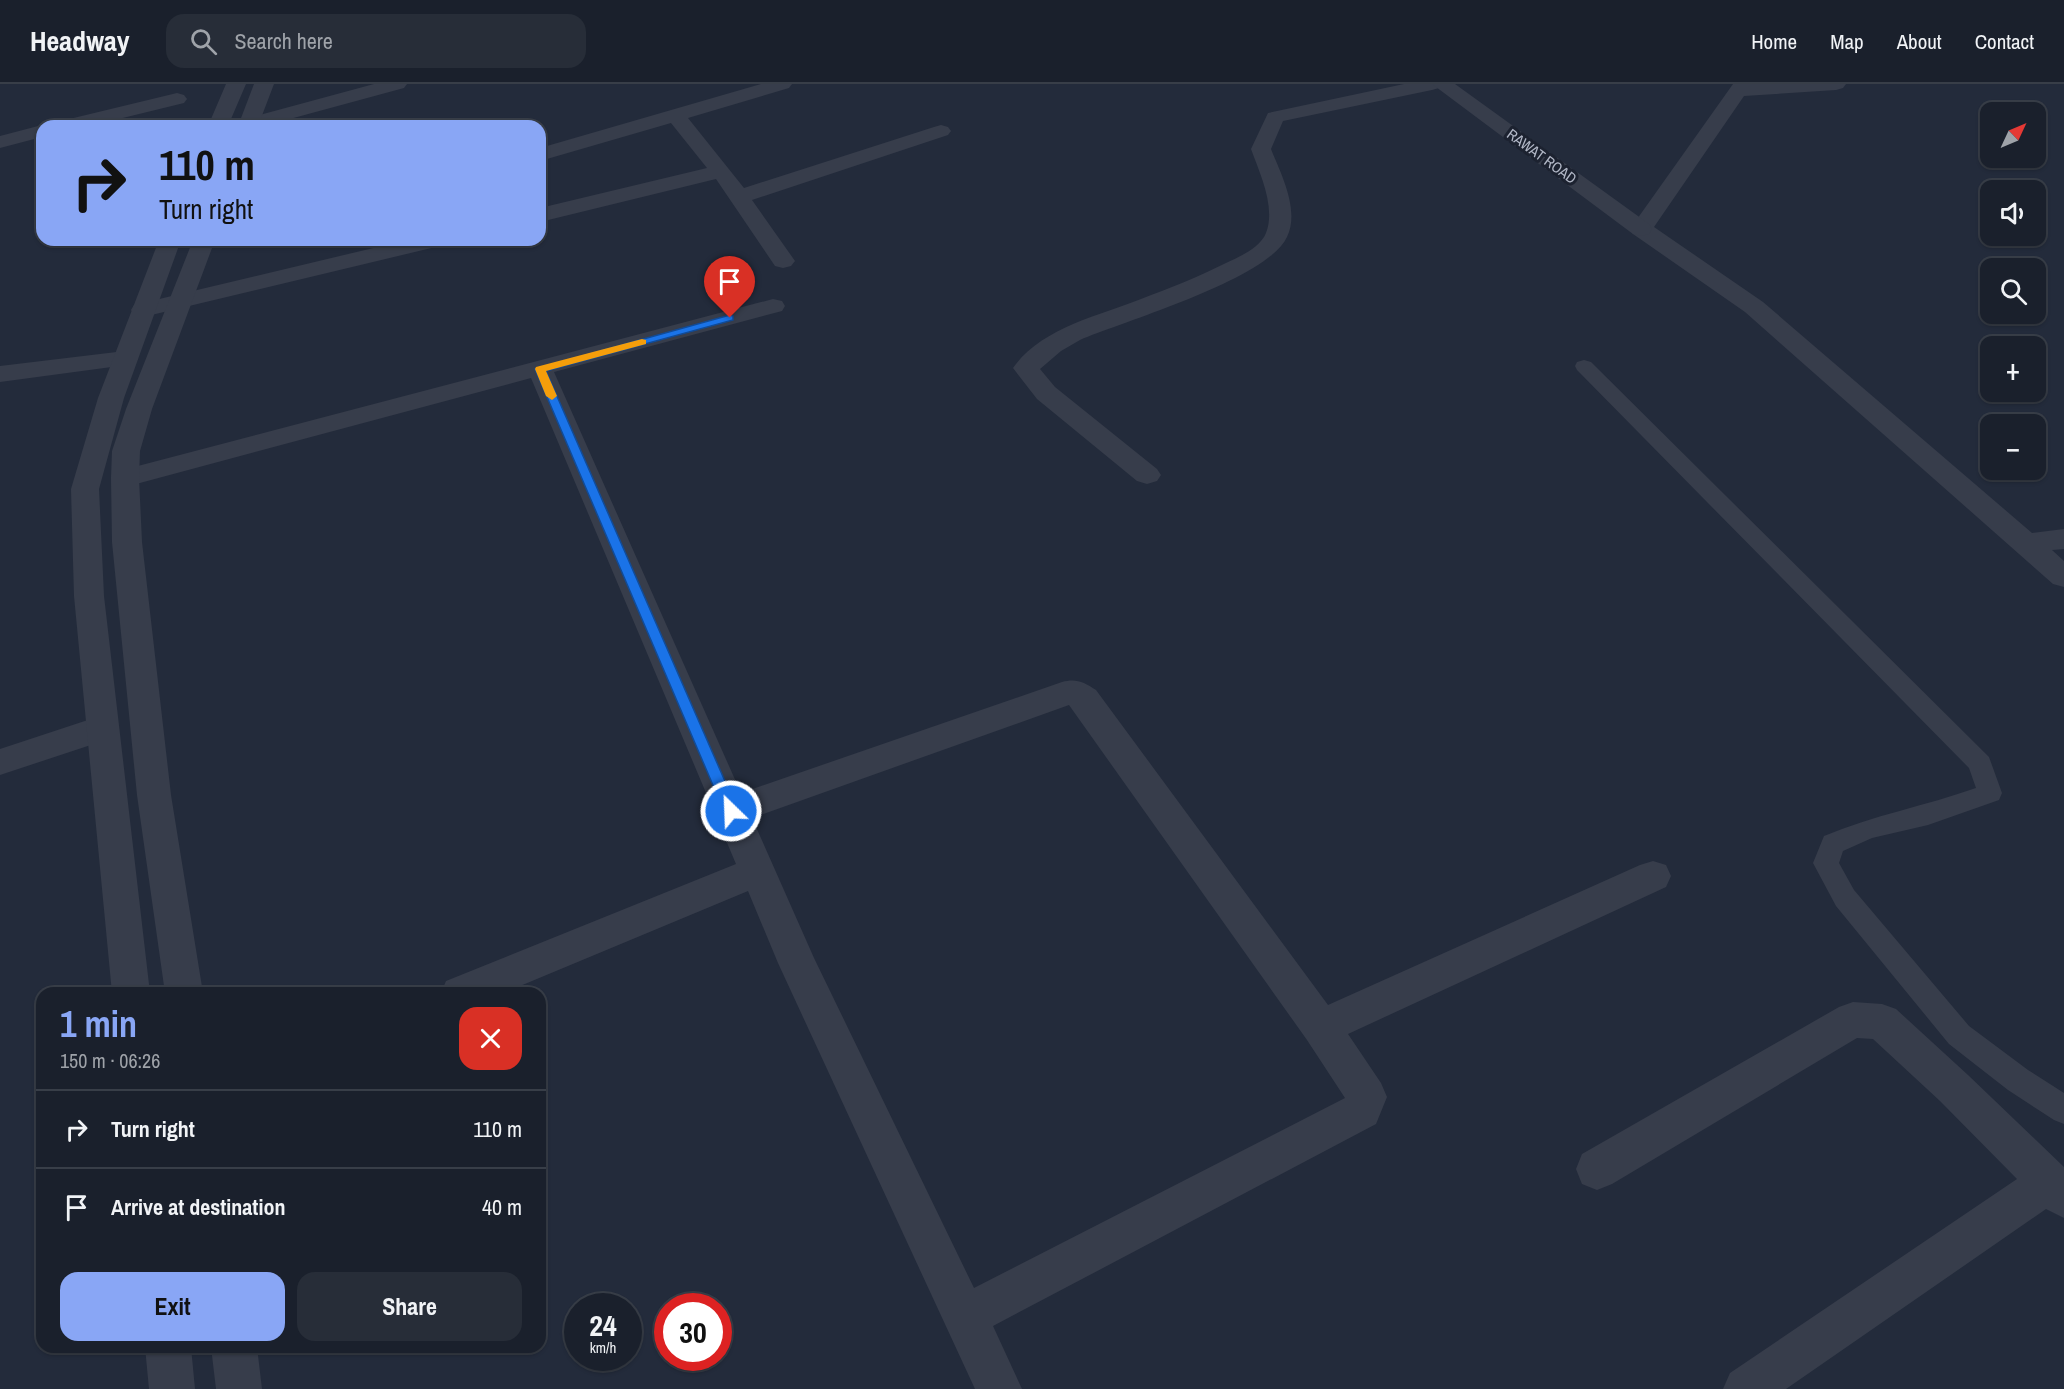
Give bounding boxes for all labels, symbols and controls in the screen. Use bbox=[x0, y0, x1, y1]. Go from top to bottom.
search box bbox=[166, 14, 586, 68]
text: Headway bbox=[30, 22, 130, 60]
icon: search bbox=[187, 25, 220, 58]
text: Search here bbox=[235, 26, 333, 56]
text: Home bbox=[1751, 27, 1797, 56]
text: Map bbox=[1830, 27, 1864, 56]
text: About bbox=[1897, 27, 1942, 56]
text: Contact bbox=[1975, 27, 2034, 56]
north arrow bbox=[1980, 102, 2046, 168]
map controls bbox=[1980, 102, 2046, 480]
street label: RAWAT ROAD bbox=[1503, 124, 1581, 188]
text: 110 m bbox=[159, 137, 255, 193]
icon: right bbox=[60, 144, 138, 222]
button: sound bbox=[1980, 180, 2046, 246]
text: Turn right bbox=[159, 191, 253, 227]
pin bbox=[704, 256, 755, 318]
button: search bbox=[1980, 258, 2046, 324]
icon: arrive bbox=[713, 265, 746, 298]
button: + bbox=[1980, 336, 2046, 402]
button: − bbox=[1980, 414, 2046, 480]
position arrow bbox=[699, 779, 763, 843]
text: 1 min bbox=[60, 1000, 137, 1048]
button: close bbox=[459, 1007, 522, 1070]
text: 150 m · 06:26 bbox=[60, 1047, 160, 1074]
icon: right bbox=[60, 1113, 93, 1146]
text: Turn right bbox=[111, 1114, 195, 1144]
text: 110 m bbox=[473, 1114, 522, 1144]
icon: arrive bbox=[60, 1191, 93, 1224]
text: Arrive at destination bbox=[111, 1192, 285, 1222]
text: 40 m bbox=[482, 1192, 522, 1222]
button: Exit bbox=[60, 1272, 285, 1341]
button: Share bbox=[297, 1272, 522, 1341]
speed limit sign: 30 bbox=[654, 1293, 732, 1371]
text: 24 bbox=[589, 1305, 617, 1345]
text: km/h bbox=[590, 1337, 616, 1358]

